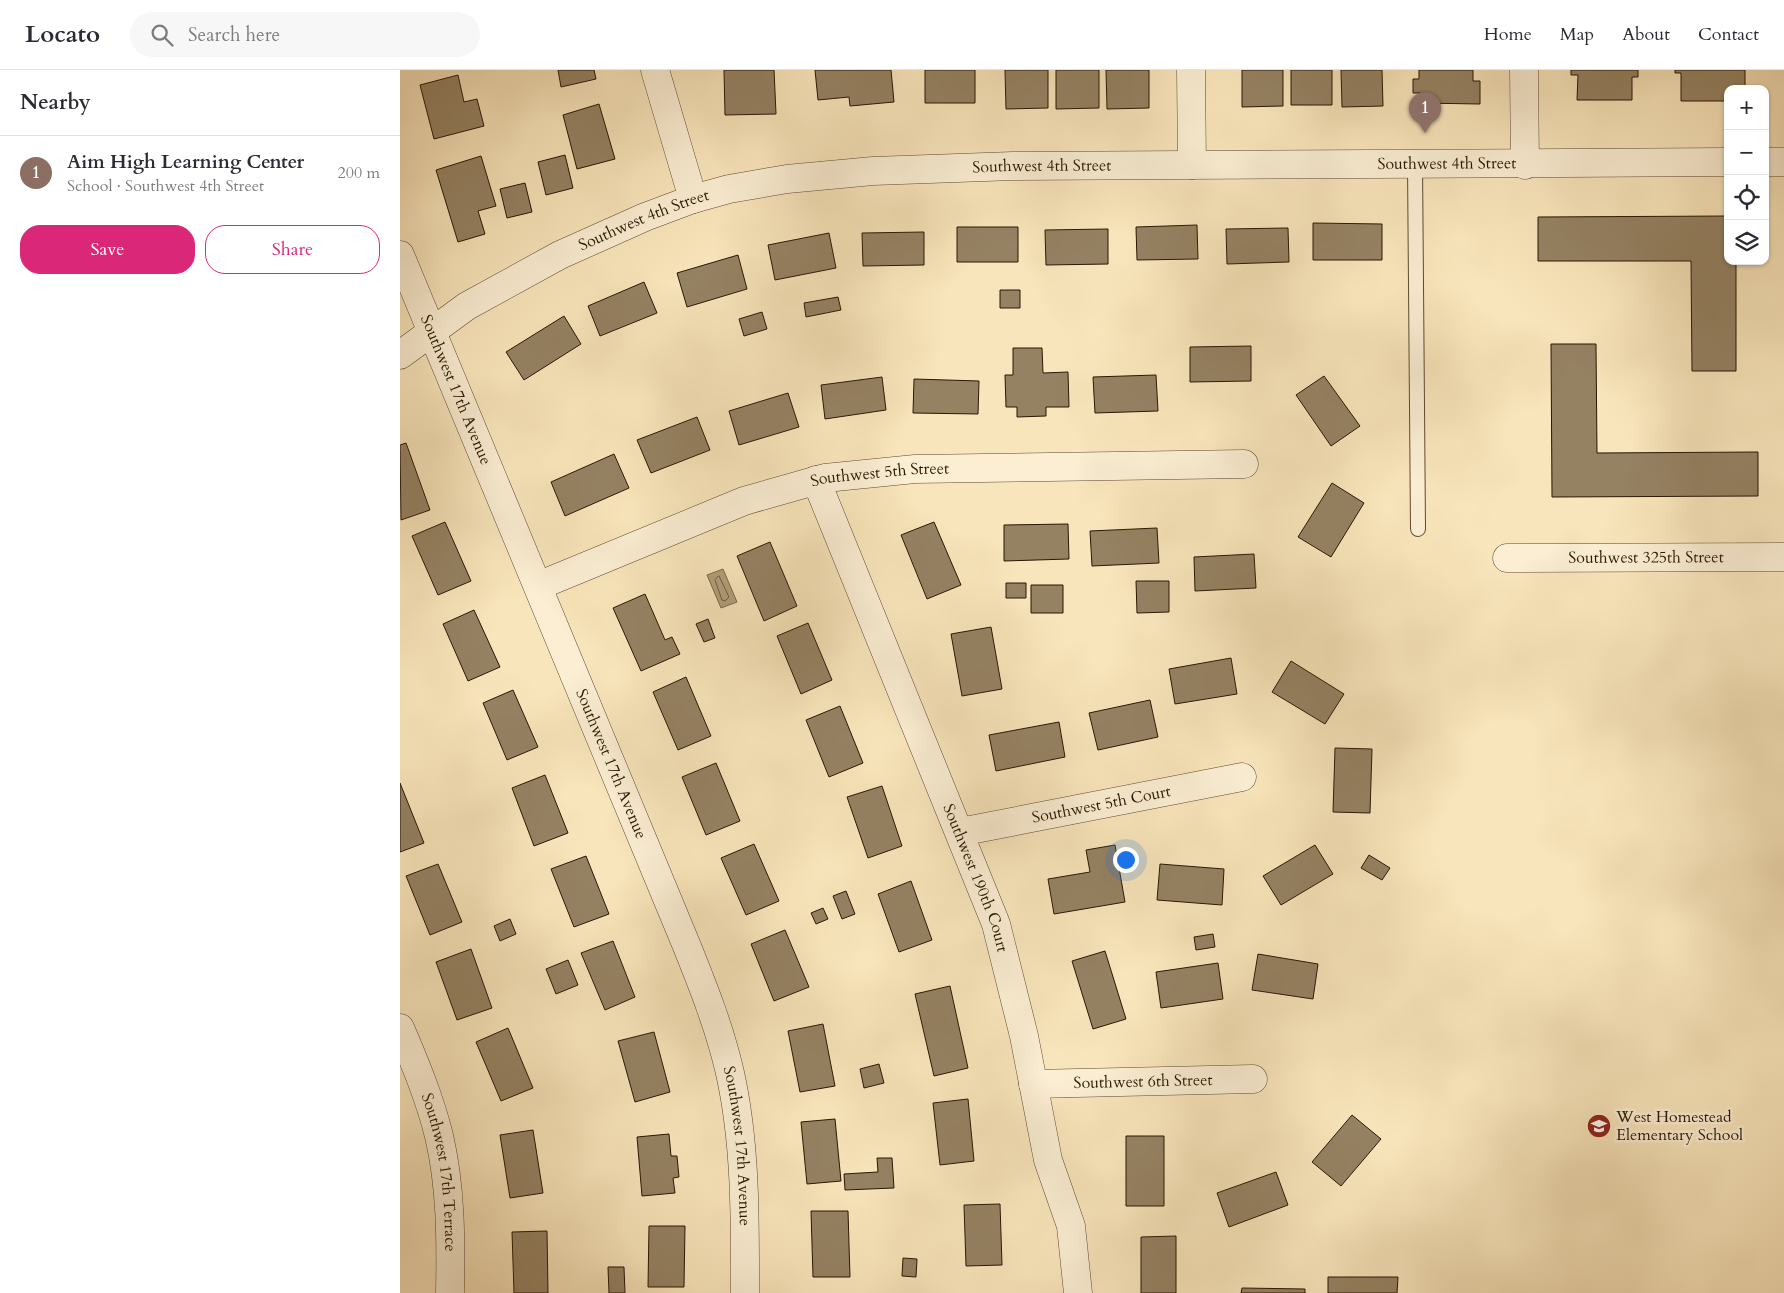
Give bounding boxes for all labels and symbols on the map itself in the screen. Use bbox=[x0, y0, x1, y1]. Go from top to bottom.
pin: 1 bbox=[1409, 92, 1441, 133]
street label: Southwest 4th Street bbox=[1377, 152, 1516, 175]
street label: Southwest 4th Street bbox=[972, 154, 1111, 178]
street label: Southwest 4th Street bbox=[575, 184, 711, 256]
street label: Southwest 17th Avenue bbox=[415, 311, 497, 468]
street label: Southwest 5th Street bbox=[808, 457, 949, 493]
street label: Southwest 325th Street bbox=[1568, 546, 1724, 569]
street label: Southwest 17th Avenue bbox=[570, 686, 652, 842]
street label: Southwest 5th Court bbox=[1030, 780, 1173, 829]
street label: Southwest 190th Court bbox=[937, 800, 1014, 954]
your location bbox=[1113, 847, 1139, 873]
street label: Southwest 17th Avenue bbox=[718, 1064, 756, 1226]
street label: Southwest 6th Street bbox=[1073, 1069, 1213, 1094]
street label: Southwest 17th Terrace bbox=[416, 1090, 461, 1252]
place label: West Homestead Elementary School bbox=[1615, 1106, 1743, 1146]
school or university icon: West Homestead Elementary School bbox=[1586, 1113, 1612, 1139]

